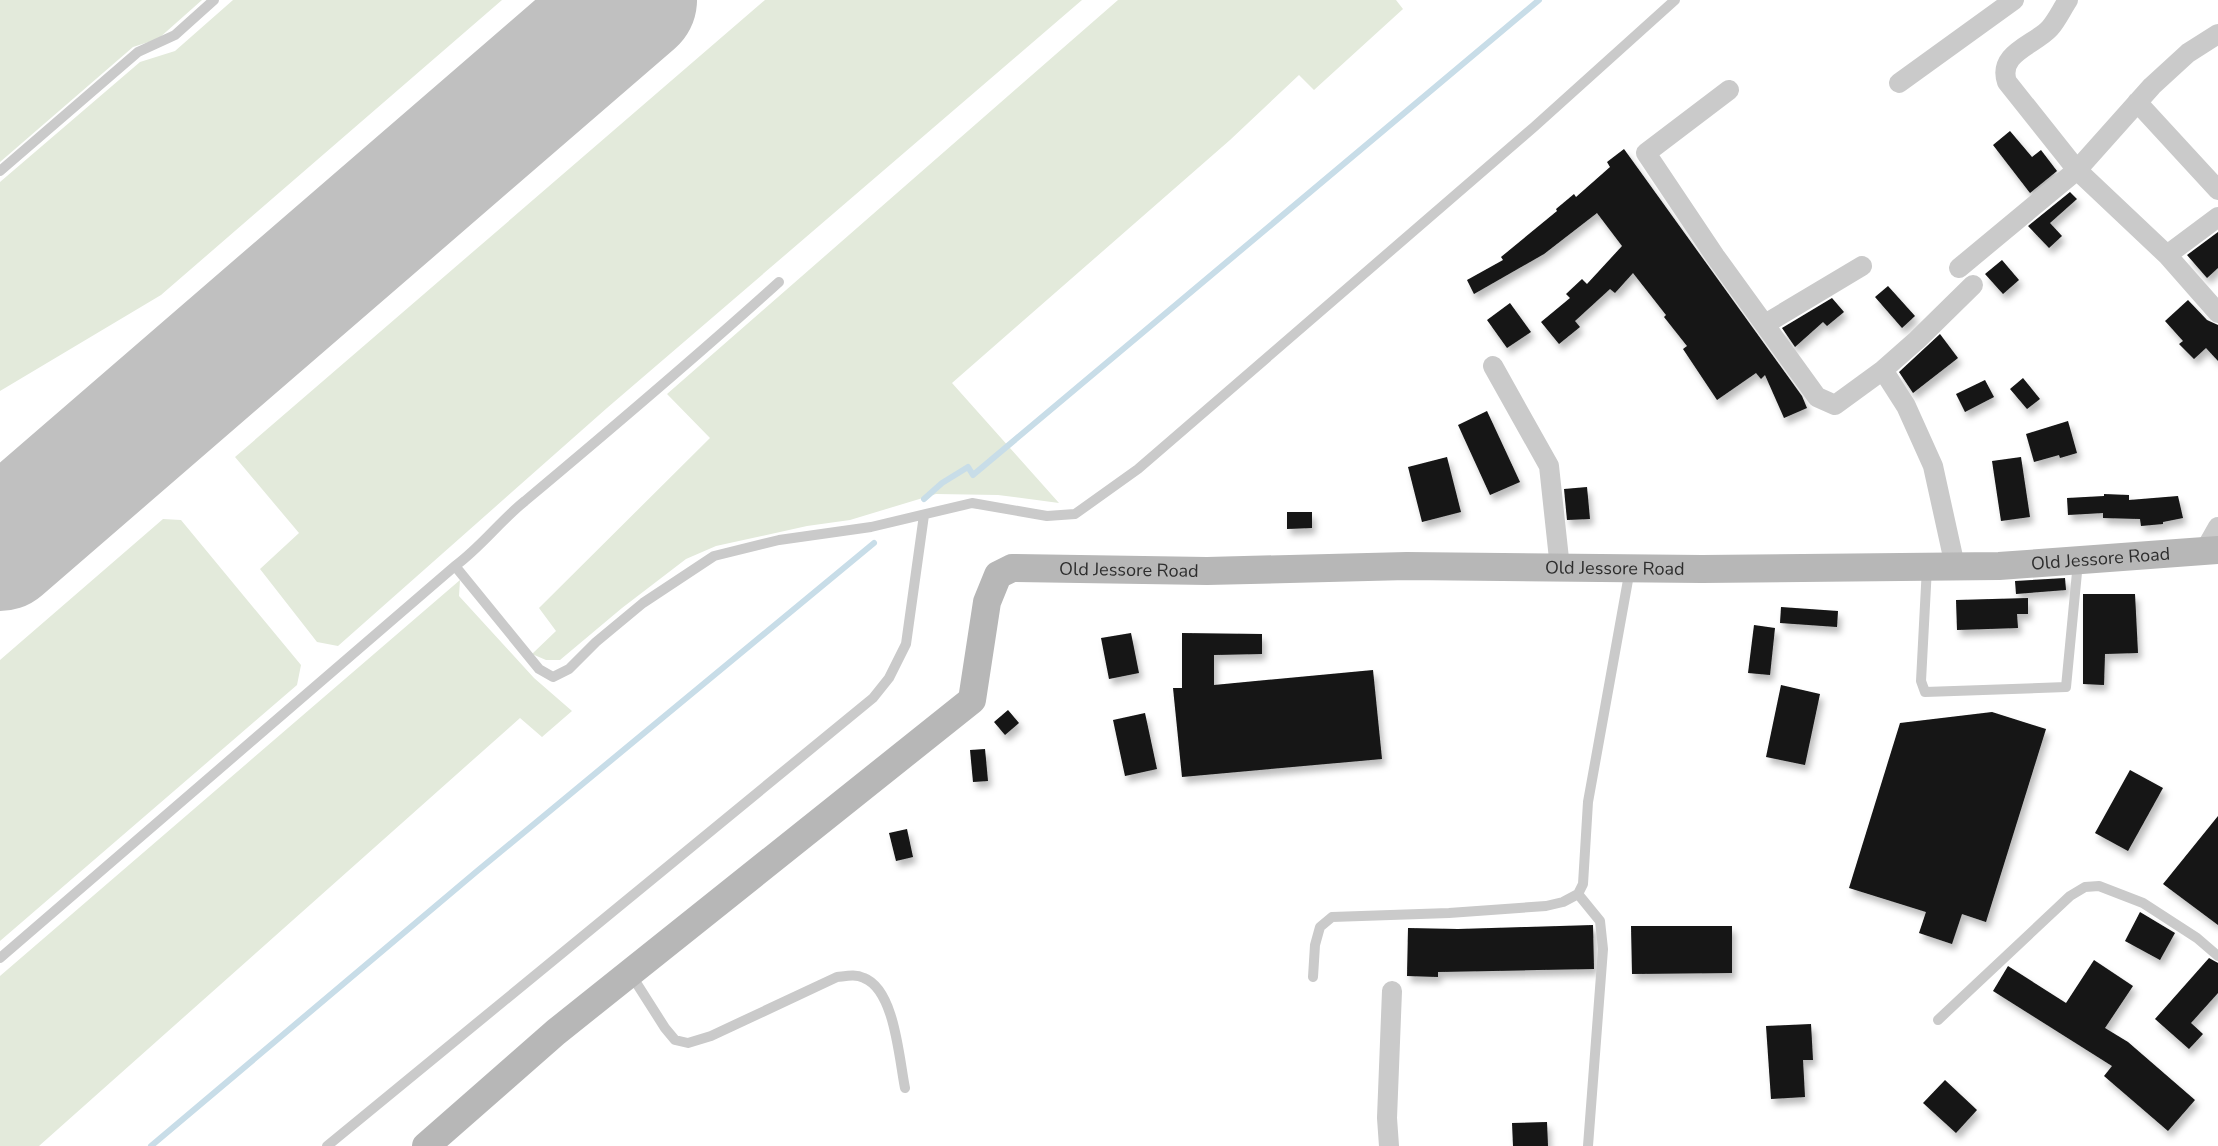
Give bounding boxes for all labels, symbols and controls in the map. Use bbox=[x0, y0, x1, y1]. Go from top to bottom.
street label: Old Jessore Road bbox=[2030, 542, 2171, 576]
street label: Old Jessore Road bbox=[1545, 555, 1685, 581]
street label: Old Jessore Road bbox=[1059, 557, 1199, 583]

